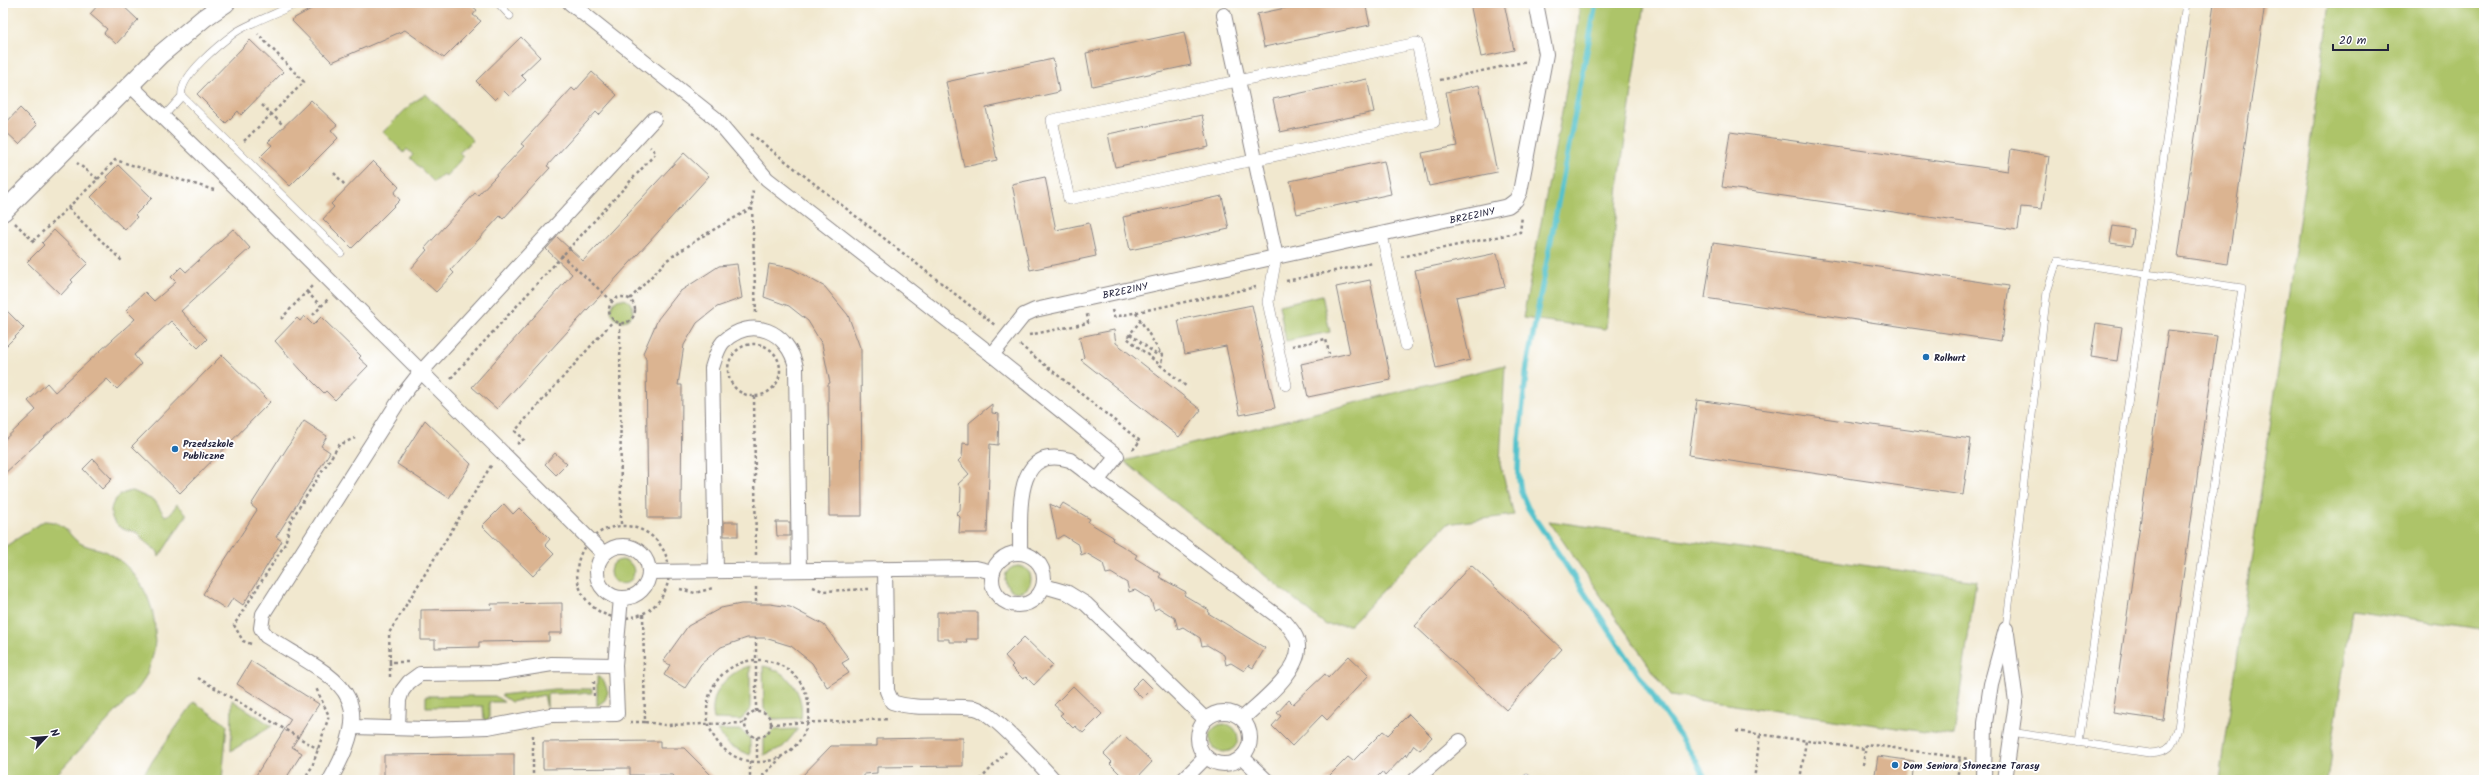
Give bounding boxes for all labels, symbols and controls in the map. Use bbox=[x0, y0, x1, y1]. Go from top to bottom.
scale bar bbox=[2333, 26, 2388, 52]
text: 20 m bbox=[2339, 31, 2367, 50]
street label: BRZEZINY bbox=[1448, 203, 1498, 229]
street label: BRZEZINY bbox=[1101, 278, 1151, 304]
place label: Rolhurt bbox=[1934, 350, 1966, 366]
marker: Rolhurt bbox=[1921, 352, 1931, 362]
place label: Przedszkole Publiczne bbox=[183, 436, 234, 464]
marker: Przedszkole Publiczne bbox=[170, 444, 180, 454]
north arrow bbox=[26, 717, 66, 757]
text: N bbox=[44, 726, 64, 740]
place label: Dom Seniora Słoneczne Tarasy bbox=[1903, 758, 2040, 774]
marker: Dom Seniora Słoneczne Tarasy bbox=[1890, 760, 1900, 770]

